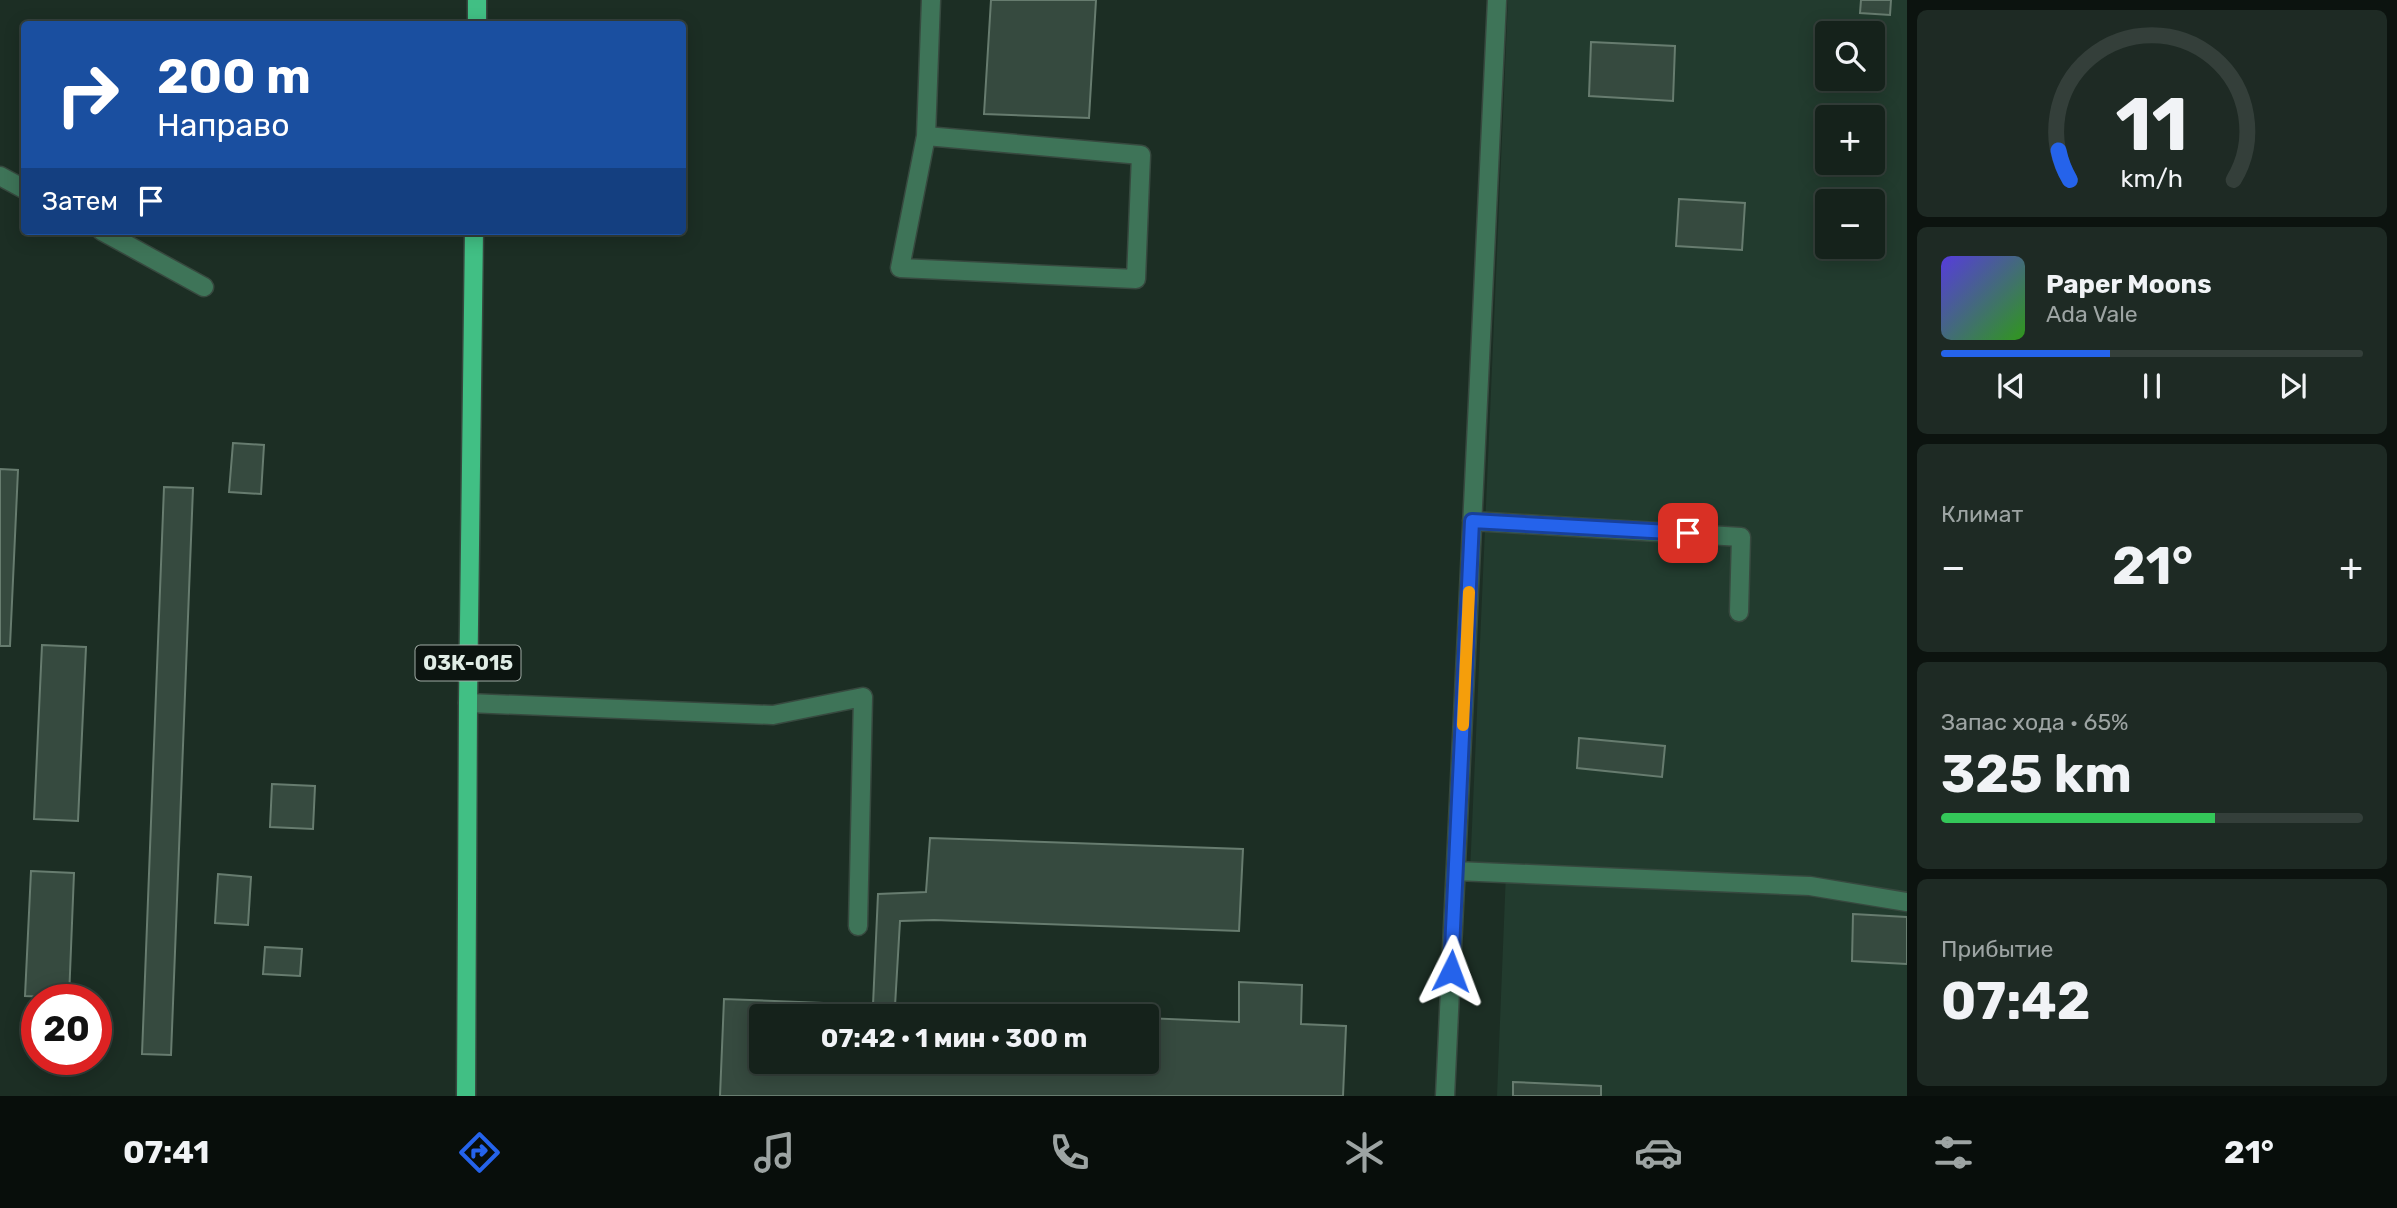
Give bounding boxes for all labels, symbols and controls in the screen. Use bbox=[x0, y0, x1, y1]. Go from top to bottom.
map controls bbox=[1815, 21, 1885, 259]
button: search bbox=[1815, 21, 1885, 91]
text: 200 m bbox=[157, 47, 311, 105]
icon: right bbox=[42, 49, 133, 140]
text: 11 bbox=[2116, 82, 2188, 168]
button: + bbox=[1815, 105, 1885, 175]
text: Направо bbox=[157, 106, 290, 144]
text: km/h bbox=[2121, 163, 2183, 192]
icon: arrive bbox=[132, 182, 170, 220]
text: Затем bbox=[42, 186, 118, 217]
button: − bbox=[1815, 189, 1885, 259]
text: Paper Moons bbox=[2046, 269, 2212, 300]
text: Ada Vale bbox=[2046, 300, 2138, 328]
icon: previous bbox=[1992, 367, 2030, 405]
icon: pause bbox=[2133, 367, 2171, 405]
icon: next bbox=[2274, 367, 2312, 405]
text: Климат bbox=[1941, 500, 2023, 528]
pin bbox=[1658, 503, 1718, 563]
icon: arrive bbox=[1669, 514, 1707, 552]
text: 21° bbox=[2112, 535, 2193, 597]
text: − bbox=[1941, 544, 1966, 590]
text: + bbox=[2339, 544, 2363, 590]
road number: 03К-015 bbox=[416, 646, 520, 680]
text: Запас хода · 65% bbox=[1941, 708, 2129, 736]
text: 325 km bbox=[1941, 743, 2132, 805]
position arrow bbox=[1414, 934, 1488, 1008]
text: Прибытие bbox=[1941, 935, 2053, 963]
text: 07:42 bbox=[1941, 970, 2091, 1032]
speed limit sign: 20 bbox=[21, 984, 112, 1075]
text: 07:42 · 1 мин · 300 m bbox=[821, 1023, 1087, 1054]
icon: directions bbox=[455, 1128, 504, 1177]
icon: music bbox=[750, 1128, 799, 1177]
icon: phone bbox=[1045, 1128, 1094, 1177]
icon: climate bbox=[1340, 1128, 1389, 1177]
icon: car bbox=[1634, 1128, 1683, 1177]
icon: filters bbox=[1929, 1128, 1978, 1177]
text: 07:41 bbox=[123, 1133, 209, 1171]
text: 21° bbox=[2224, 1133, 2274, 1171]

